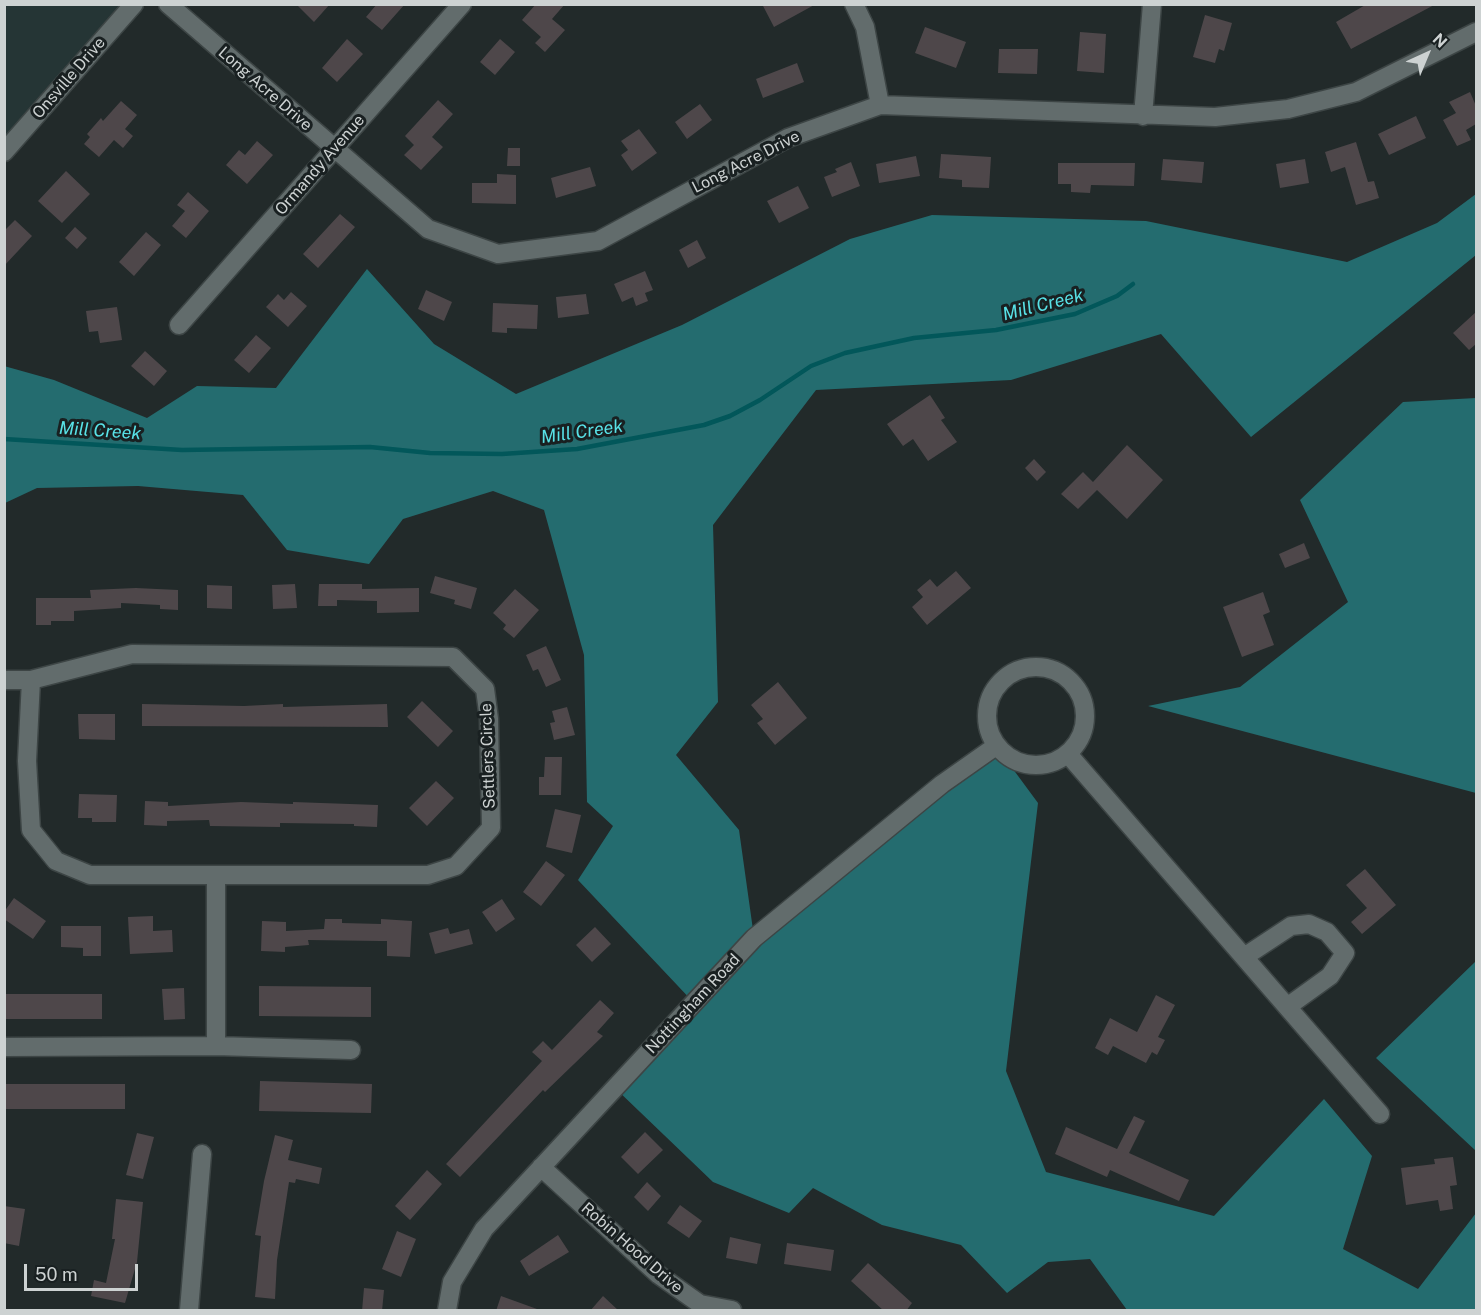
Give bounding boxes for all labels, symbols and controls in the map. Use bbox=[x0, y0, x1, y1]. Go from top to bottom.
north arrow bbox=[1397, 24, 1457, 84]
text: N bbox=[1429, 30, 1451, 52]
street label: Onsville Drive bbox=[29, 33, 109, 123]
street label: Long Acre Drive bbox=[214, 43, 316, 135]
street label: Ormandy Avenue bbox=[271, 111, 369, 219]
street label: Long Acre Drive bbox=[689, 127, 803, 197]
water label: Mill Creek bbox=[1000, 285, 1086, 325]
water label: Mill Creek bbox=[540, 416, 624, 448]
water label: Mill Creek bbox=[58, 417, 142, 445]
street label: Settlers Circle bbox=[477, 703, 499, 809]
street label: Nottingham Road bbox=[642, 950, 744, 1058]
street label: Robin Hood Drive bbox=[577, 1199, 687, 1297]
scale bar bbox=[27, 1252, 141, 1290]
text: 50 m bbox=[35, 1264, 78, 1285]

